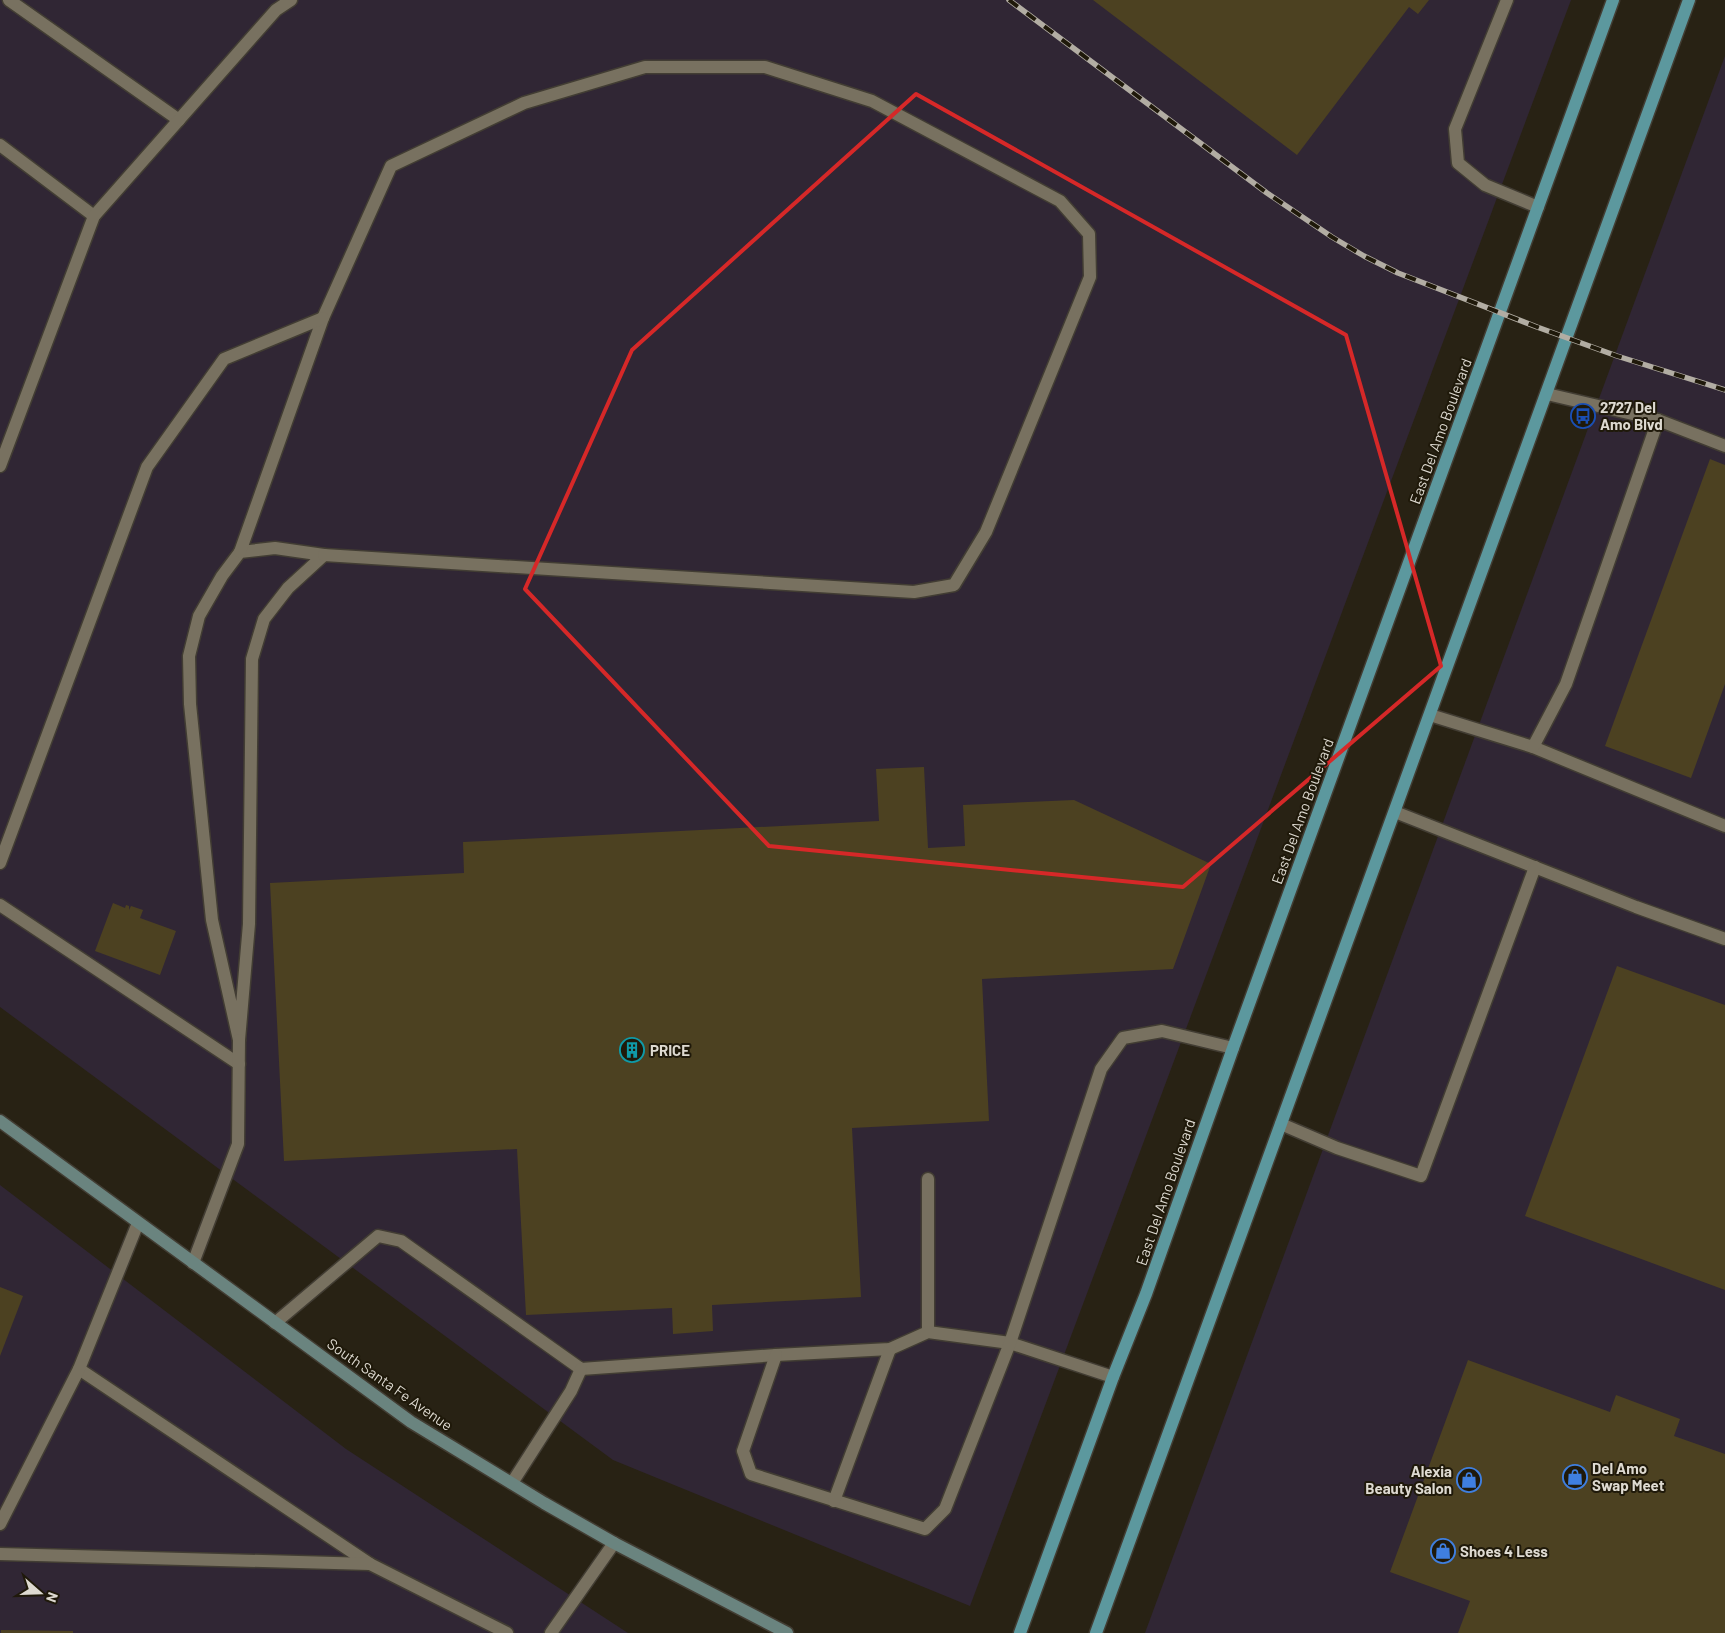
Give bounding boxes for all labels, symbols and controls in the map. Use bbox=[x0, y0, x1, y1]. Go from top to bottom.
street label: East Del Amo Boulevard bbox=[1405, 356, 1475, 506]
place label: 2727 Del Amo Blvd bbox=[1600, 398, 1663, 433]
bus stop icon: 2727 Del Amo Blvd bbox=[1570, 403, 1596, 429]
street label: East Del Amo Boulevard bbox=[1267, 736, 1337, 886]
building icon: PRICE bbox=[619, 1037, 645, 1063]
place label: PRICE bbox=[650, 1041, 690, 1059]
street label: East Del Amo Boulevard bbox=[1131, 1116, 1199, 1268]
street label: South Santa Fe Avenue bbox=[324, 1334, 456, 1434]
place label: Del Amo Swap Meet bbox=[1592, 1459, 1665, 1494]
place label: Alexia Beauty Salon bbox=[1365, 1462, 1452, 1497]
shop icon: Del Amo Swap Meet bbox=[1562, 1464, 1588, 1490]
shop icon: Alexia Beauty Salon bbox=[1456, 1467, 1482, 1493]
shop icon: Shoes 4 Less bbox=[1430, 1538, 1456, 1564]
place label: Shoes 4 Less bbox=[1460, 1542, 1548, 1560]
north arrow bbox=[15, 1568, 65, 1618]
text: N bbox=[43, 1590, 62, 1605]

